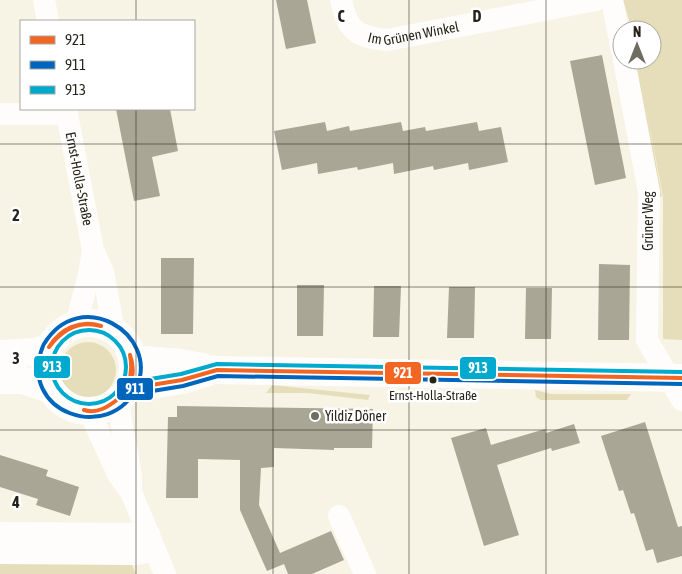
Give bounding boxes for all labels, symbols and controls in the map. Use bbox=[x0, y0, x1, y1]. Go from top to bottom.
text: C bbox=[337, 7, 345, 25]
text: D bbox=[473, 7, 482, 25]
street label: Im Grünen Winkel bbox=[366, 18, 460, 48]
legend bbox=[20, 20, 195, 110]
north arrow bbox=[612, 20, 662, 70]
text: N bbox=[633, 24, 641, 40]
text: 921 bbox=[65, 31, 86, 48]
text: 911 bbox=[65, 56, 86, 73]
text: 913 bbox=[65, 81, 86, 98]
street label: Ernst-Holla-Straße bbox=[63, 131, 96, 227]
street label: Grüner Weg bbox=[640, 191, 656, 251]
text: 2 bbox=[12, 206, 20, 224]
text: 3 bbox=[12, 349, 20, 367]
line badge: 913 bbox=[33, 355, 71, 379]
line badge: 913 bbox=[459, 356, 497, 380]
text: 913 bbox=[42, 359, 62, 375]
text: 913 bbox=[468, 360, 488, 376]
line badge: 921 bbox=[384, 361, 422, 385]
text: 921 bbox=[393, 365, 413, 381]
marker: Ernst-Holla-Straße bbox=[428, 375, 438, 385]
line badge: 911 bbox=[116, 377, 154, 401]
text: 911 bbox=[125, 381, 145, 397]
place label: Ernst-Holla-Straße bbox=[389, 388, 477, 403]
place label: Yildiz Döner bbox=[325, 408, 387, 424]
marker: Yildiz Döner bbox=[309, 410, 321, 422]
text: 4 bbox=[11, 493, 20, 511]

